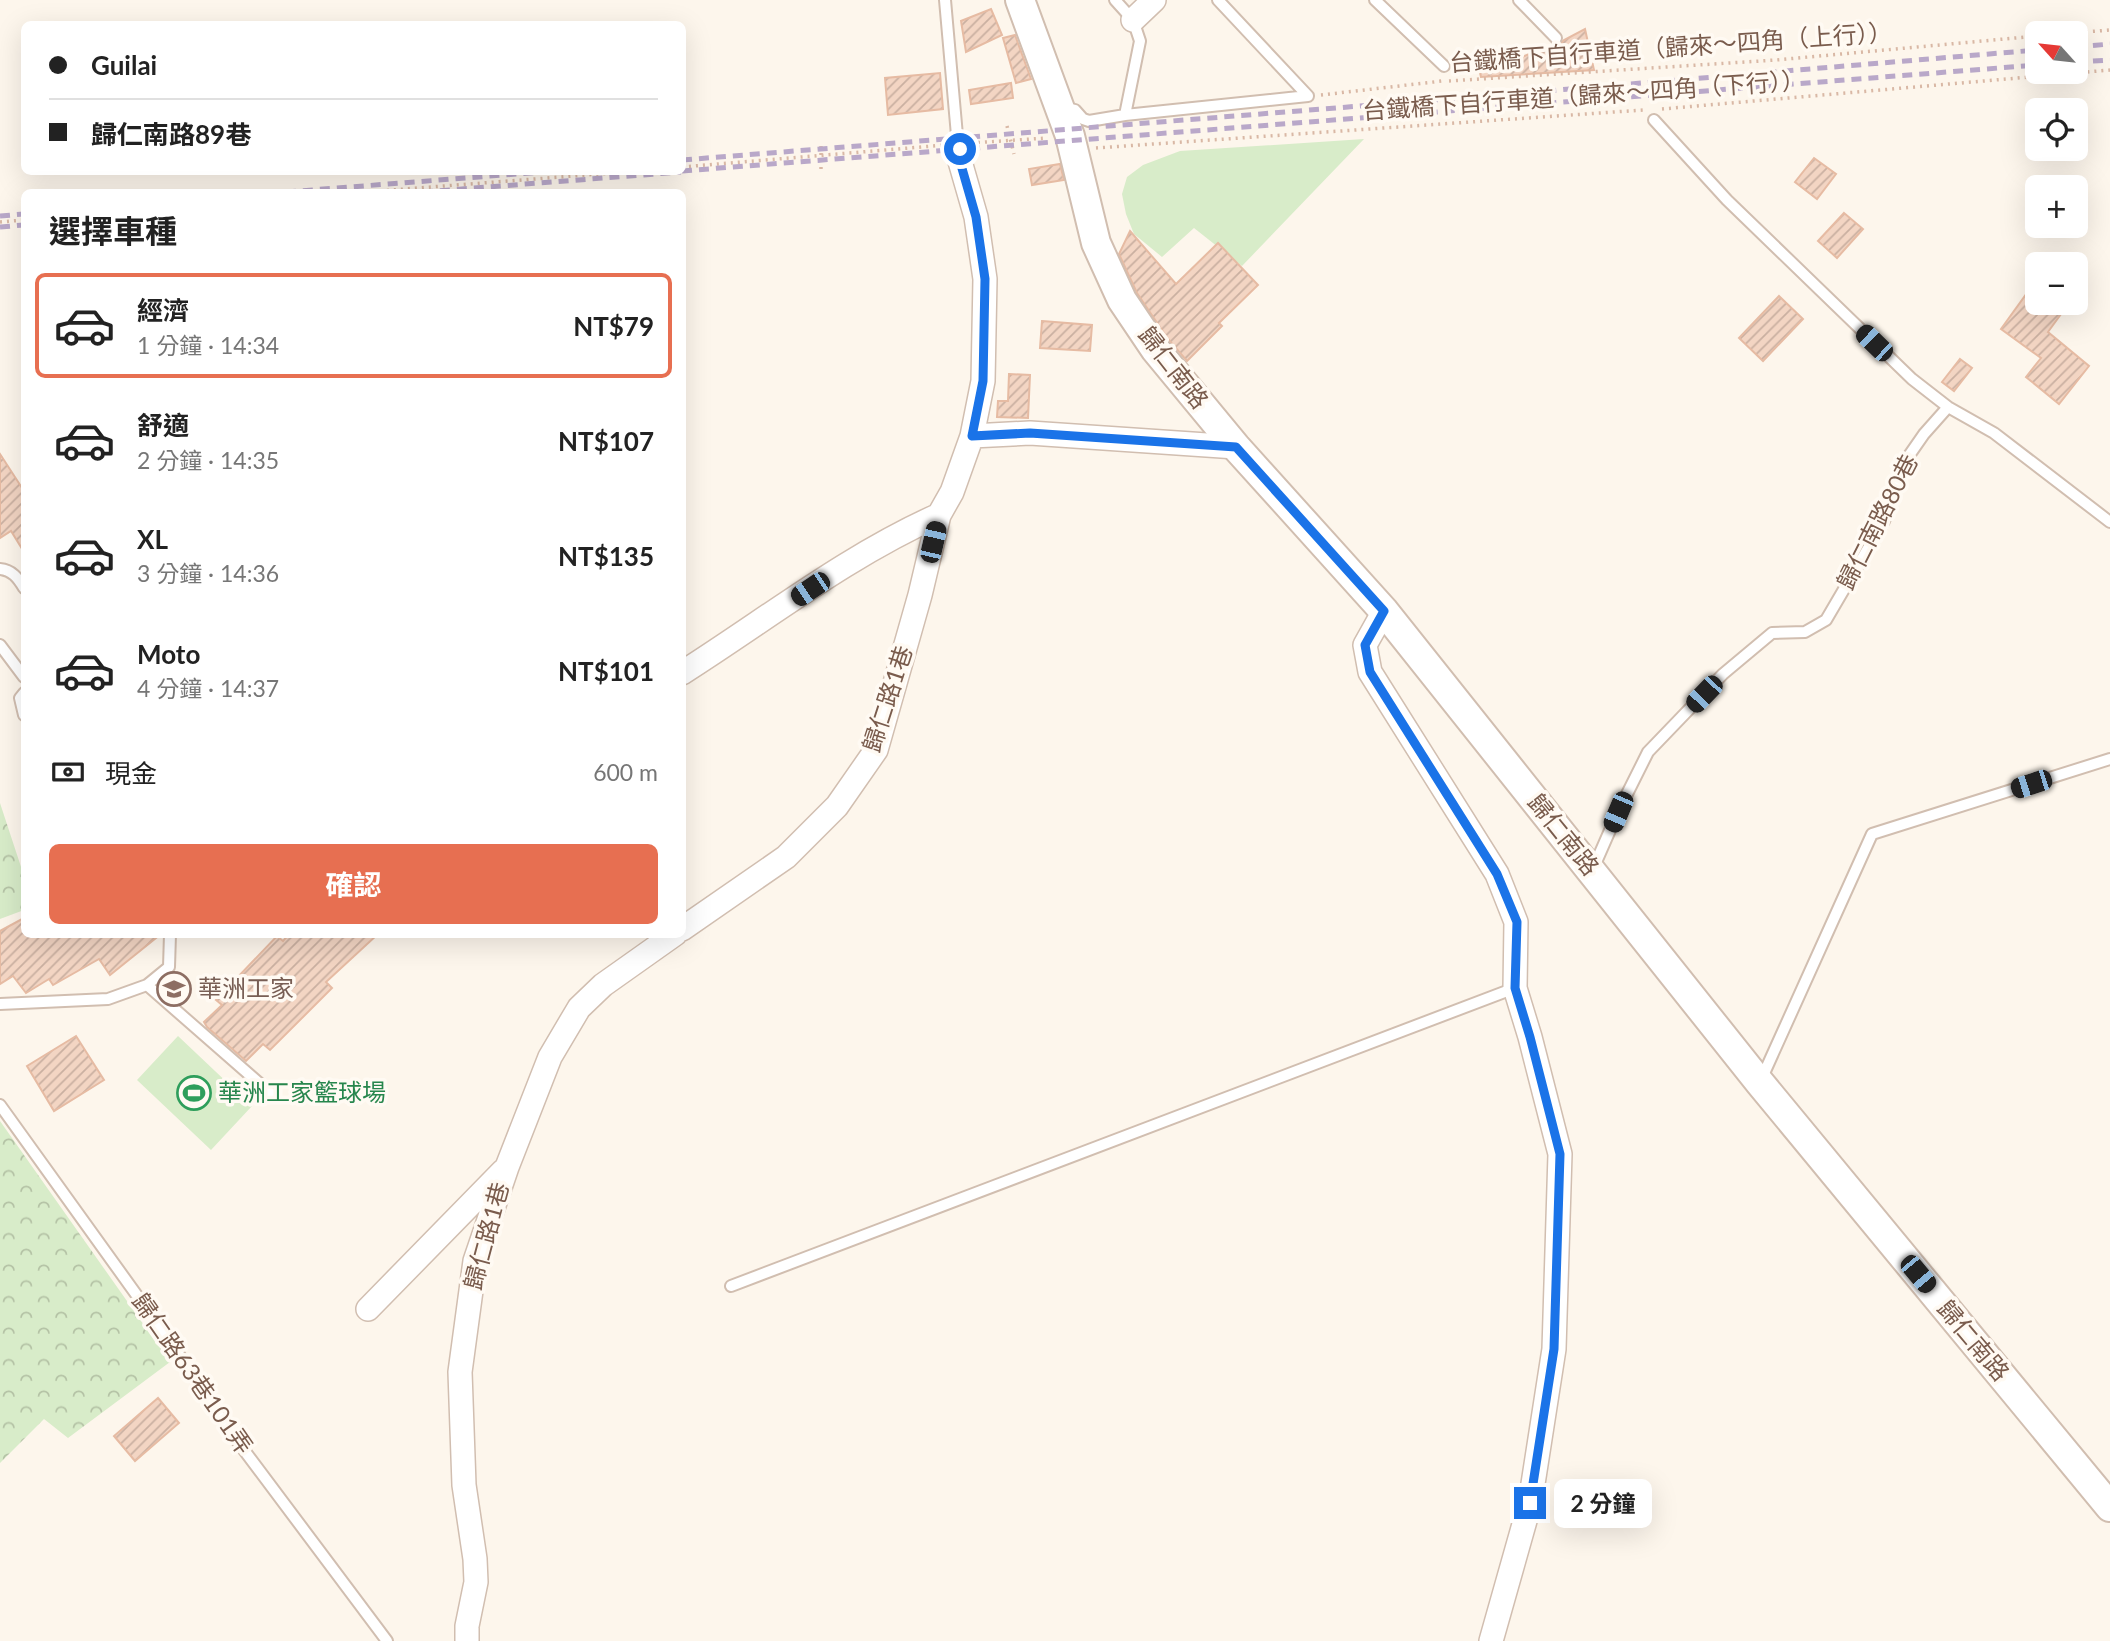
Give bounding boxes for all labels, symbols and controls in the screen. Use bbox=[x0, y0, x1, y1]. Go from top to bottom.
street label: 台鐵橋下自行車道（歸來～四角（上行）） bbox=[1448, 17, 1893, 76]
north arrow bbox=[2025, 21, 2088, 84]
map controls bbox=[2025, 21, 2088, 315]
text: Guilai bbox=[91, 49, 157, 81]
street label: 台鐵橋下自行車道（歸來～四角（下行）） bbox=[1361, 65, 1806, 124]
button: locate bbox=[2025, 98, 2088, 161]
text: 歸仁南路89巷 bbox=[91, 118, 251, 150]
route start bbox=[944, 133, 976, 165]
button: + bbox=[2025, 175, 2088, 238]
text: 選擇車種 bbox=[49, 211, 177, 250]
button: − bbox=[2025, 252, 2088, 315]
icon: car bbox=[53, 294, 116, 357]
text: 經濟 bbox=[137, 294, 189, 326]
text: NT$79 bbox=[573, 310, 654, 342]
street label: 歸仁南路 bbox=[1133, 320, 1215, 414]
car bbox=[1852, 321, 1897, 365]
text: 1 分鐘 · 14:34 bbox=[137, 331, 279, 359]
icon: car bbox=[53, 409, 116, 472]
text: 舒適 bbox=[137, 409, 189, 441]
text: NT$107 bbox=[558, 425, 654, 457]
text: 2 分鐘 · 14:35 bbox=[137, 446, 279, 474]
street label: 歸仁南路80巷 bbox=[1830, 449, 1923, 594]
car bbox=[919, 519, 948, 565]
text: XL bbox=[137, 523, 168, 555]
icon: car bbox=[53, 524, 116, 587]
text: NT$135 bbox=[558, 540, 654, 572]
text: 3 分鐘 · 14:36 bbox=[137, 559, 279, 587]
car bbox=[787, 569, 834, 609]
text: Moto bbox=[137, 638, 200, 670]
icon: car bbox=[53, 639, 116, 702]
street label: 歸仁路1巷 bbox=[856, 642, 917, 755]
text: NT$101 bbox=[558, 655, 654, 687]
car bbox=[1682, 672, 1727, 716]
text: 4 分鐘 · 14:37 bbox=[137, 674, 279, 702]
icon: cash bbox=[49, 753, 87, 791]
text: 現金 bbox=[105, 757, 157, 789]
text: 600 m bbox=[593, 758, 658, 786]
car bbox=[2008, 768, 2055, 800]
street label: 歸仁南路 bbox=[1523, 788, 1606, 880]
car bbox=[1601, 789, 1636, 835]
button: 確認 bbox=[49, 844, 658, 924]
school or university icon: 華洲工家 bbox=[155, 970, 193, 1008]
place label: 華洲工家 bbox=[198, 973, 294, 1002]
sports icon: 華洲工家籃球場 bbox=[175, 1074, 213, 1112]
place label: 華洲工家籃球場 bbox=[218, 1077, 386, 1106]
street label: 歸仁路1巷 bbox=[457, 1179, 514, 1292]
car bbox=[1897, 1251, 1940, 1297]
street label: 歸仁路63巷101弄 bbox=[127, 1287, 259, 1459]
street label: 歸仁南路 bbox=[1932, 1294, 2016, 1386]
callout: 2 分鐘 bbox=[1554, 1478, 1652, 1528]
route end bbox=[1514, 1487, 1546, 1519]
text: 2 分鐘 bbox=[1571, 1489, 1635, 1517]

